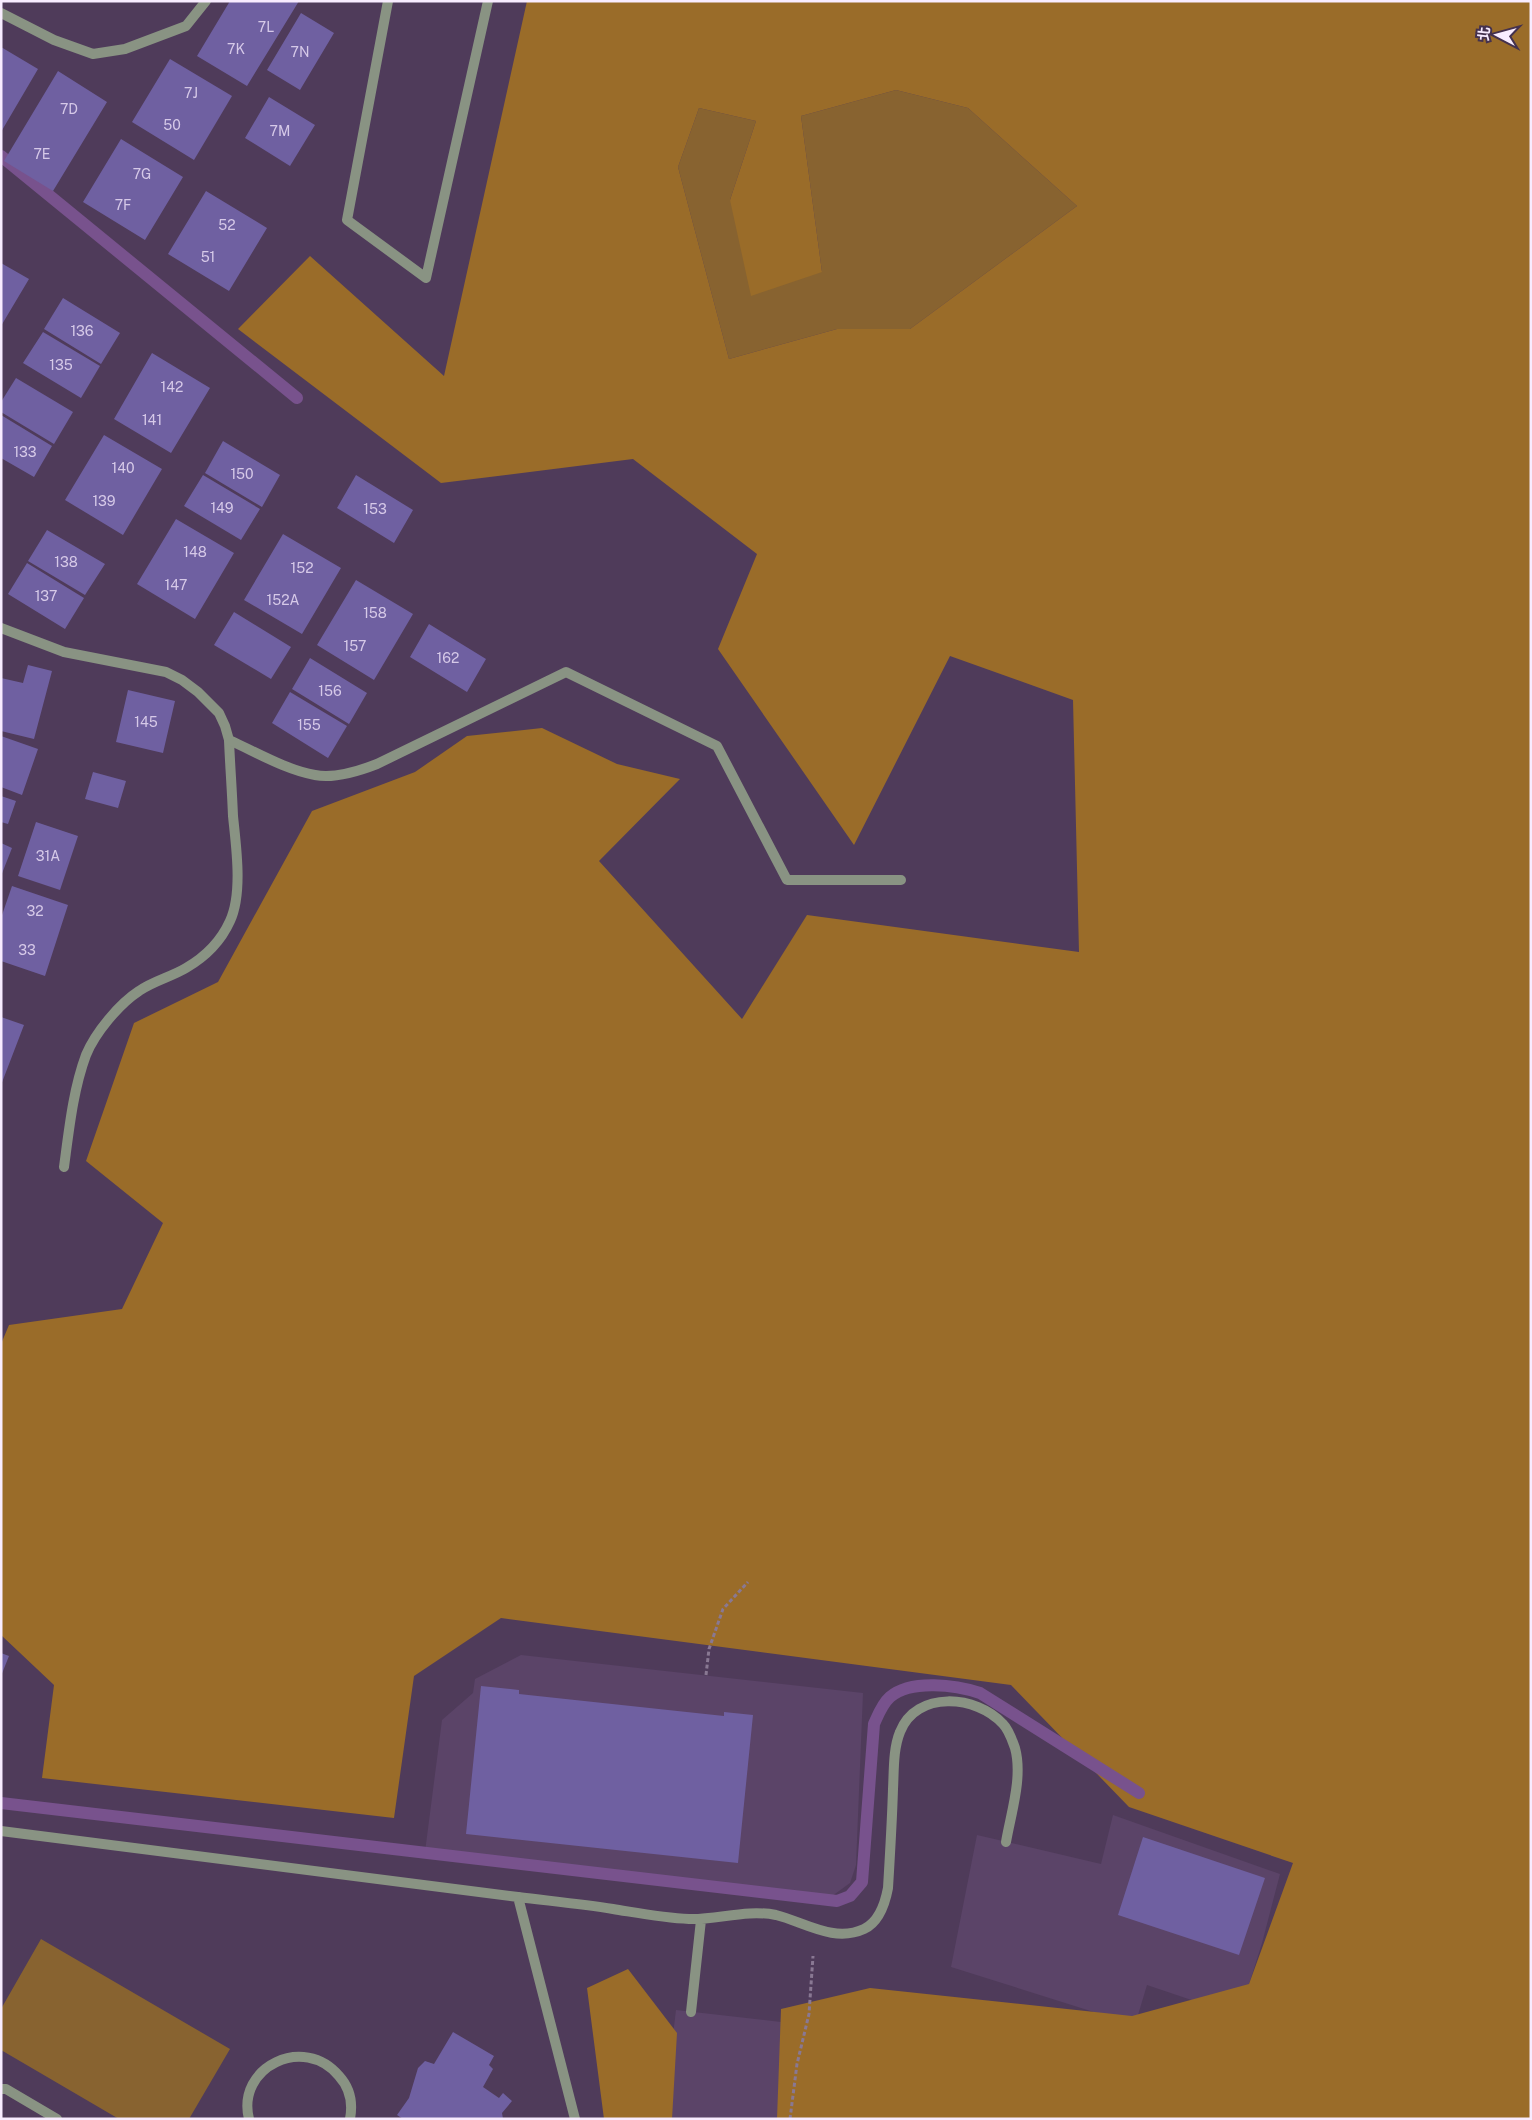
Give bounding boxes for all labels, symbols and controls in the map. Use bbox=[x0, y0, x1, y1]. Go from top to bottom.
north arrow bbox=[1472, 10, 1522, 60]
house number: 7L bbox=[258, 19, 274, 35]
text: 北 bbox=[1475, 26, 1493, 41]
house number: 7K bbox=[227, 41, 245, 57]
house number: 7N bbox=[291, 44, 309, 60]
house number: 7J bbox=[184, 85, 198, 101]
house number: 7D bbox=[60, 101, 78, 117]
house number: 50 bbox=[163, 117, 181, 133]
house number: 7M bbox=[270, 123, 290, 139]
house number: 7E bbox=[33, 146, 51, 162]
house number: 7G bbox=[133, 166, 151, 182]
house number: 7F bbox=[115, 197, 131, 213]
house number: 52 bbox=[218, 217, 236, 233]
house number: 51 bbox=[201, 249, 215, 265]
house number: 136 bbox=[70, 323, 94, 339]
house number: 135 bbox=[49, 357, 73, 373]
house number: 142 bbox=[161, 379, 183, 395]
house number: 141 bbox=[142, 412, 162, 428]
house number: 133 bbox=[13, 444, 37, 460]
house number: 140 bbox=[111, 460, 135, 476]
house number: 150 bbox=[230, 466, 254, 482]
house number: 139 bbox=[92, 493, 116, 509]
house number: 149 bbox=[210, 500, 234, 516]
house number: 153 bbox=[363, 501, 387, 517]
house number: 148 bbox=[183, 544, 207, 560]
house number: 138 bbox=[54, 554, 78, 570]
house number: 152 bbox=[290, 560, 314, 576]
house number: 147 bbox=[165, 577, 187, 593]
house number: 137 bbox=[35, 588, 57, 604]
house number: 152A bbox=[267, 592, 300, 608]
house number: 158 bbox=[363, 605, 387, 621]
house number: 157 bbox=[343, 638, 367, 654]
house number: 162 bbox=[437, 650, 459, 666]
house number: 156 bbox=[318, 683, 342, 699]
house number: 145 bbox=[134, 714, 158, 730]
house number: 155 bbox=[297, 717, 321, 733]
house number: 31A bbox=[36, 848, 60, 864]
house number: 32 bbox=[26, 903, 44, 919]
house number: 33 bbox=[18, 942, 36, 958]

